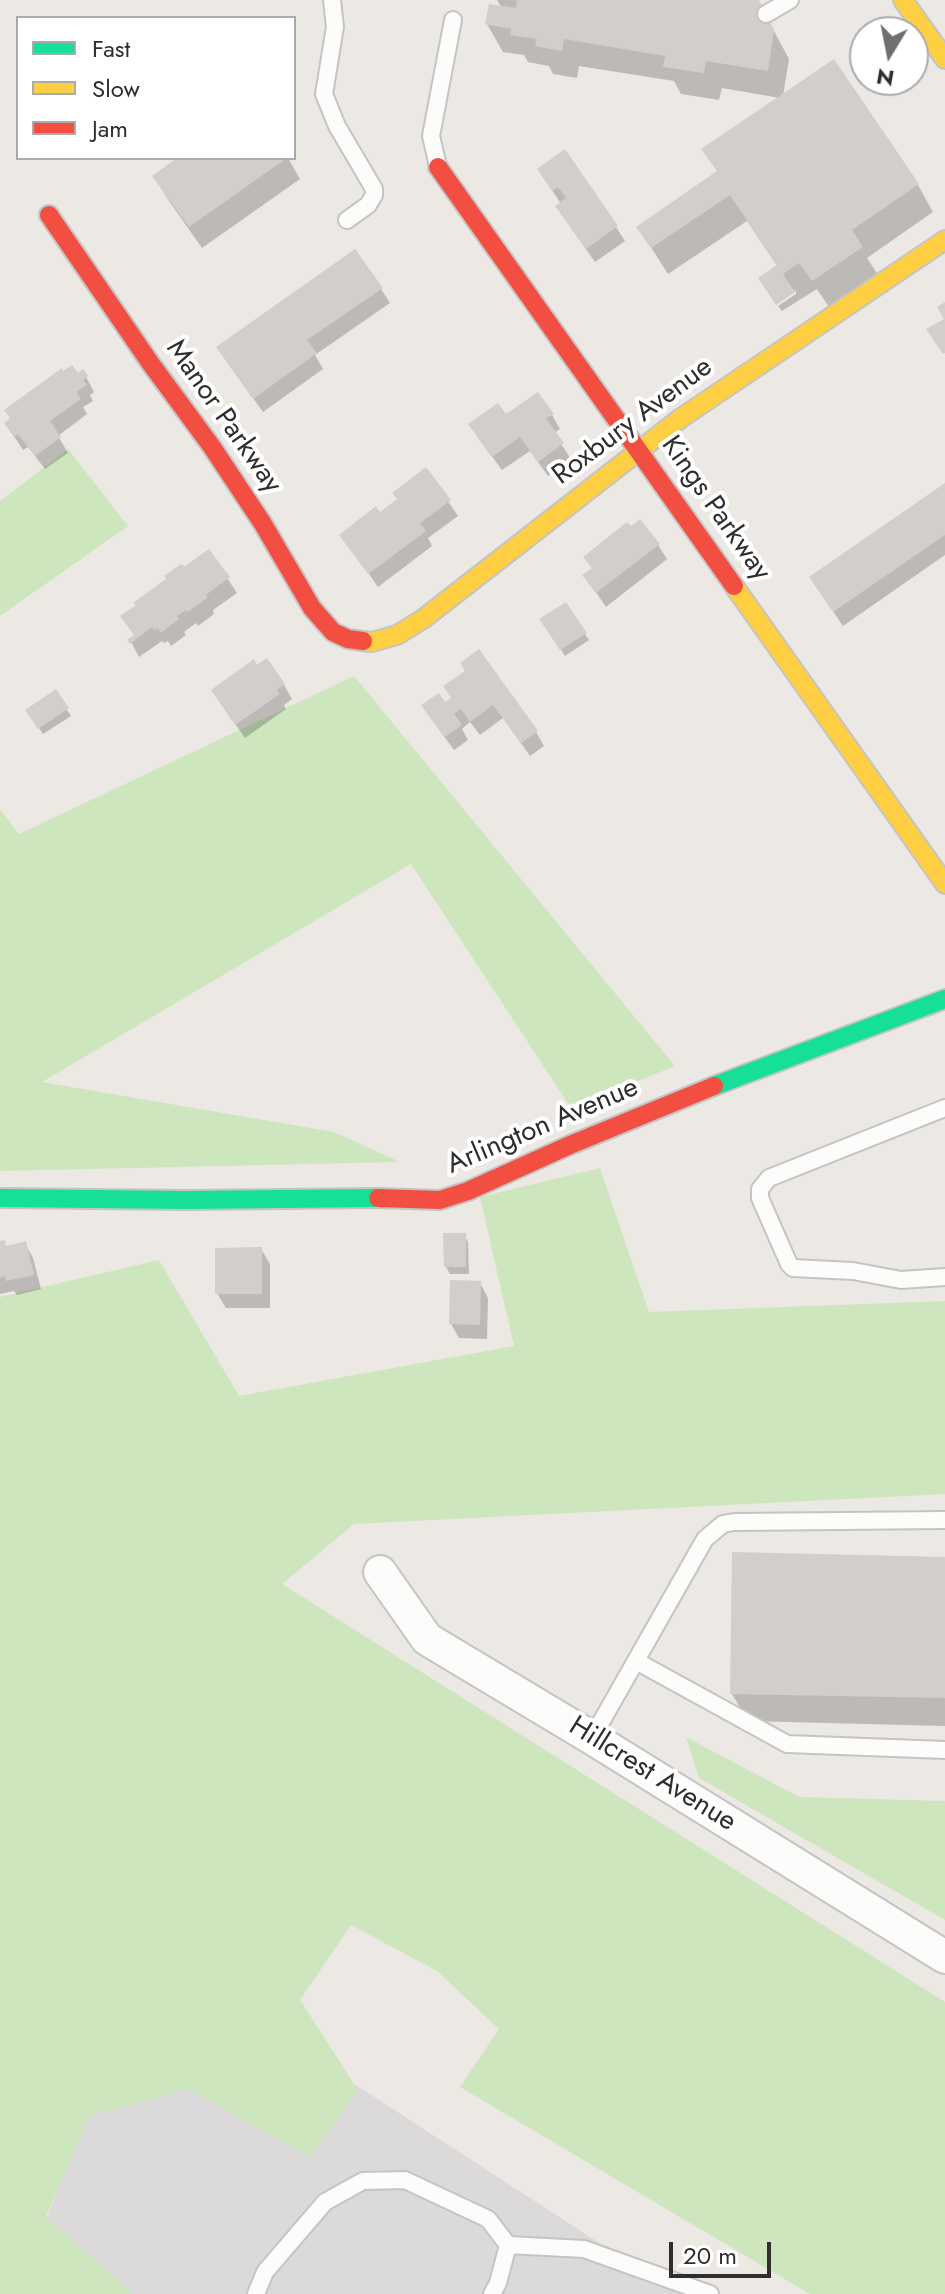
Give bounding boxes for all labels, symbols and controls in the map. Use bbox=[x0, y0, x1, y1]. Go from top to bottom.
legend bbox=[16, 16, 296, 160]
north arrow bbox=[849, 16, 929, 96]
text: Fast bbox=[92, 31, 130, 66]
text: N bbox=[874, 60, 897, 95]
text: Slow bbox=[92, 71, 140, 106]
text: Jam bbox=[92, 111, 128, 146]
street label: Manor Parkway bbox=[158, 334, 288, 500]
street label: Roxbury Avenue bbox=[546, 351, 720, 493]
street label: Kings Parkway bbox=[653, 430, 777, 588]
street label: Arlington Avenue bbox=[442, 1072, 644, 1182]
street label: Hillcrest Avenue bbox=[562, 1710, 742, 1840]
scale bar bbox=[673, 2226, 775, 2276]
text: 20 m bbox=[683, 2238, 737, 2273]

